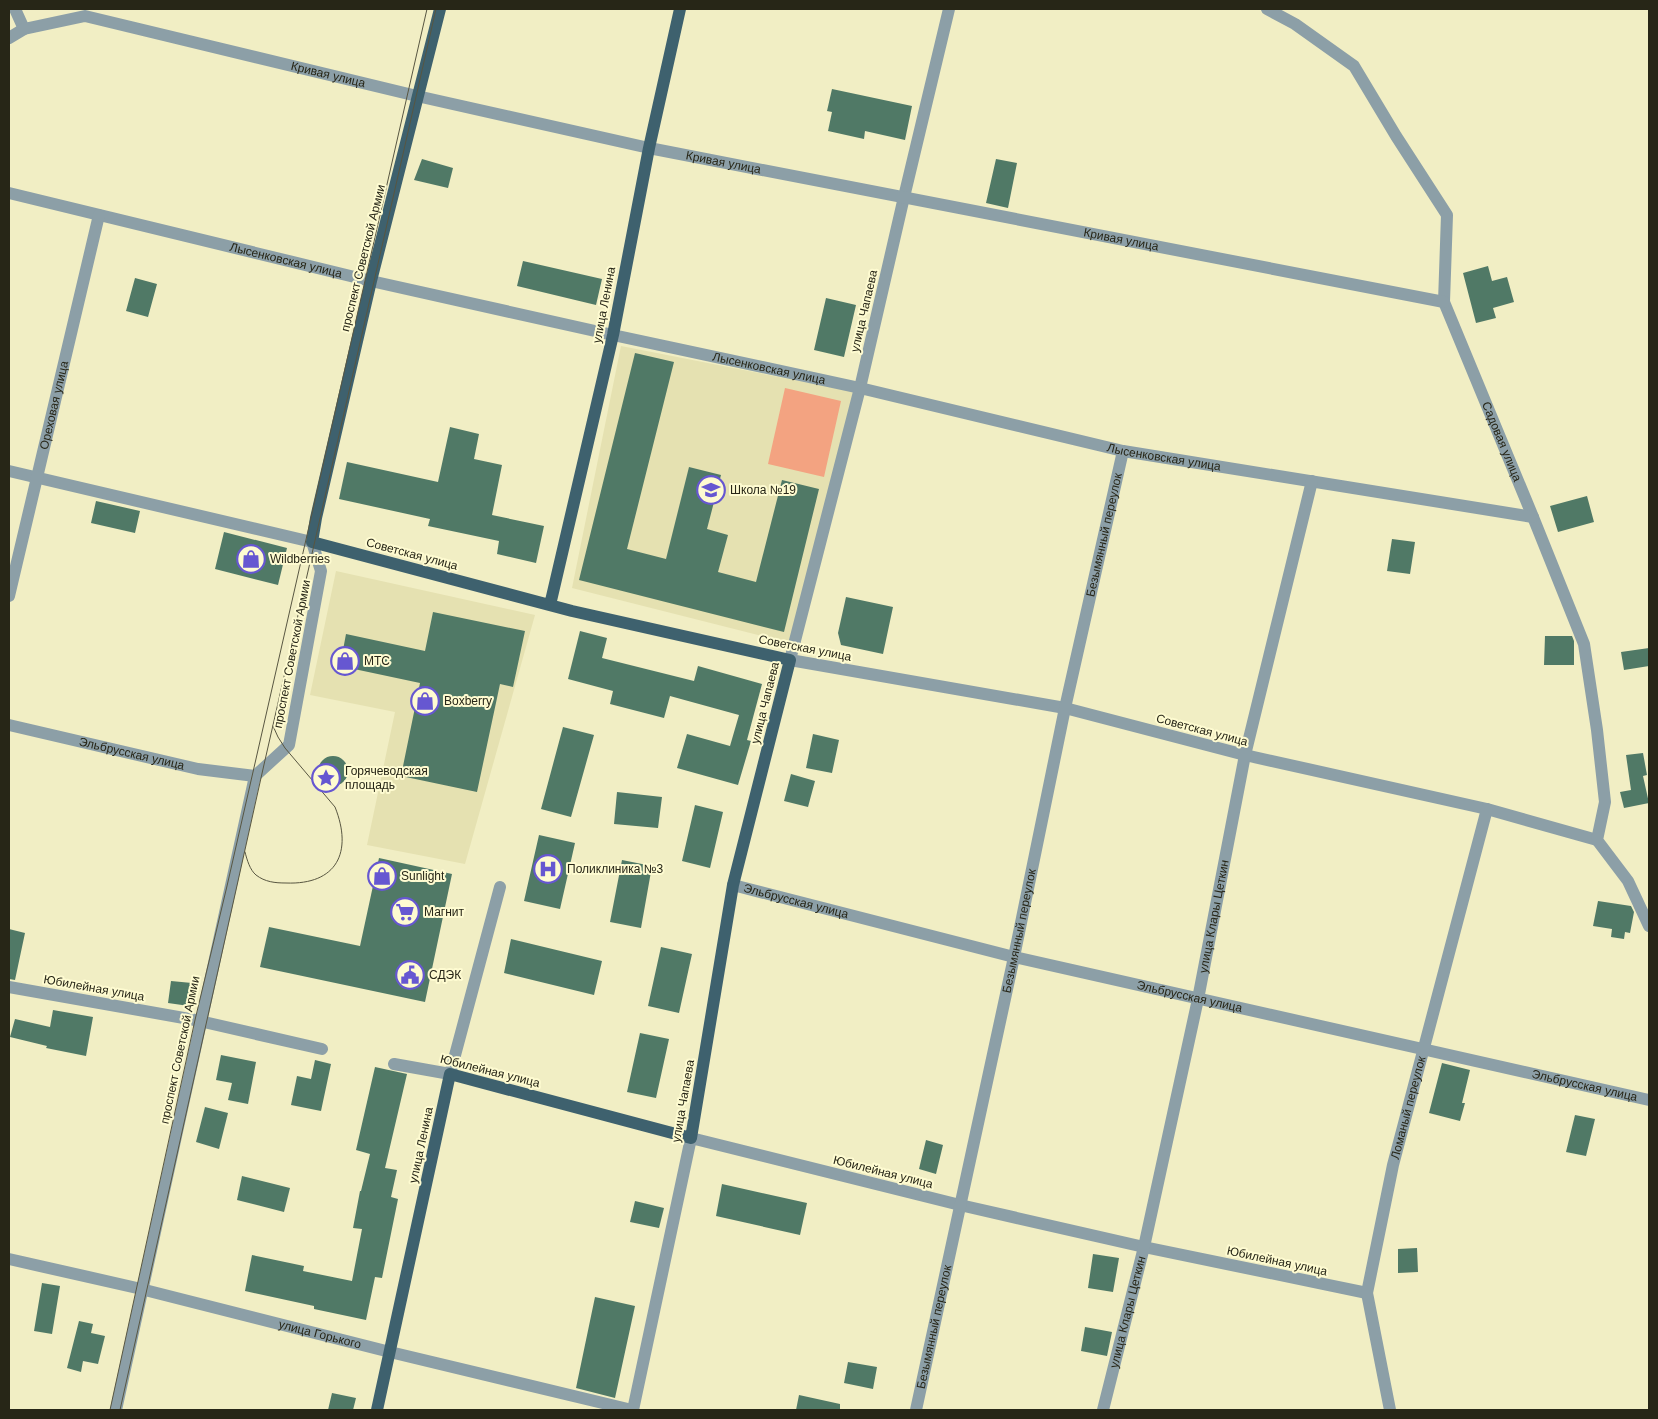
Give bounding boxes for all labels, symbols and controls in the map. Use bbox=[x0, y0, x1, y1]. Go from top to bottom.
street label: Кривая улица bbox=[289, 59, 367, 90]
street label: Кривая улица bbox=[685, 148, 763, 177]
street label: проспект Советской Армии bbox=[338, 183, 388, 333]
street label: Кривая улица bbox=[1082, 225, 1160, 254]
street label: Лысенковская улица bbox=[228, 240, 344, 281]
street label: улица Ленина bbox=[590, 265, 618, 344]
street label: улица Чапаева bbox=[848, 268, 880, 353]
street label: Лысенковская улица bbox=[711, 350, 827, 387]
street label: Ореховая улица bbox=[37, 359, 71, 451]
street label: Садовая улица bbox=[1479, 400, 1525, 484]
street label: Лысенковская улица bbox=[1106, 440, 1222, 474]
street label: Безымянный переулок bbox=[1083, 471, 1125, 598]
school or university icon: Школа №19 bbox=[696, 475, 726, 505]
place label: Школа №19 bbox=[730, 483, 796, 497]
street label: Советская улица bbox=[365, 535, 460, 573]
shop icon: Wildberries bbox=[236, 544, 266, 574]
place label: Wildberries bbox=[270, 552, 330, 566]
street label: проспект Советской Армии bbox=[271, 579, 313, 729]
street label: Советская улица bbox=[757, 632, 853, 664]
shop icon: МТС bbox=[330, 646, 360, 676]
place label: МТС bbox=[364, 654, 390, 668]
street label: улица Чапаева bbox=[748, 660, 782, 745]
shop icon: Boxberry bbox=[410, 686, 440, 716]
place label: Boxberry bbox=[444, 694, 492, 708]
street label: Советская улица bbox=[1155, 711, 1250, 749]
street label: Эльбрусская улица bbox=[78, 735, 186, 773]
place icon: Горячеводская площадь bbox=[311, 763, 341, 793]
place label: Горячеводская площадь bbox=[345, 764, 428, 792]
hospital icon: Поликлиника №3 bbox=[533, 854, 563, 884]
street label: улица Клары Цеткин bbox=[1196, 859, 1232, 974]
shop icon: Sunlight bbox=[367, 861, 397, 891]
place label: Поликлиника №3 bbox=[567, 862, 664, 876]
street label: Безымянный переулок bbox=[999, 867, 1039, 994]
place label: Sunlight bbox=[401, 869, 445, 883]
street label: Эльбрусская улица bbox=[742, 881, 850, 921]
supermarket icon: Магнит bbox=[390, 897, 420, 927]
place label: Магнит bbox=[424, 905, 465, 919]
public building icon: СДЭК bbox=[395, 960, 425, 990]
place label: СДЭК bbox=[429, 968, 461, 982]
street label: Юбилейная улица bbox=[42, 972, 146, 1004]
street label: проспект Советской Армии bbox=[157, 975, 203, 1125]
street label: Эльбрусская улица bbox=[1135, 978, 1244, 1015]
street label: Юбилейная улица bbox=[439, 1052, 542, 1090]
street label: Ломаный переулок bbox=[1388, 1054, 1429, 1161]
street label: улица Чапаева bbox=[669, 1058, 697, 1143]
street label: Эльбрусская улица bbox=[1530, 1067, 1639, 1104]
street label: улица Ленина bbox=[406, 1105, 436, 1184]
street label: Юбилейная улица bbox=[832, 1153, 935, 1191]
street label: Юбилейная улица bbox=[1226, 1244, 1329, 1279]
street label: улица Клары Цеткин bbox=[1107, 1255, 1148, 1370]
street label: Безымянный переулок bbox=[914, 1263, 954, 1390]
street label: улица Горького bbox=[277, 1317, 363, 1352]

